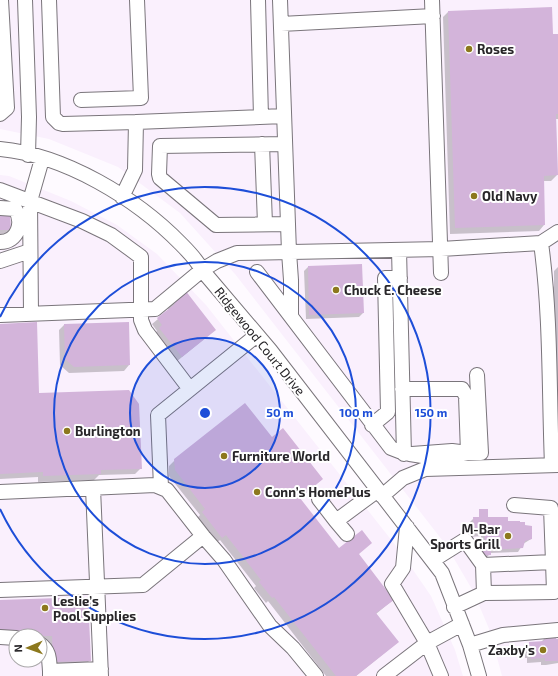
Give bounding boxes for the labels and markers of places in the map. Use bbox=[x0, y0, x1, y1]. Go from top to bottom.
place label: Roses bbox=[477, 41, 514, 57]
marker: Roses bbox=[464, 44, 474, 54]
place label: Old Navy bbox=[482, 188, 538, 204]
marker: Old Navy bbox=[469, 191, 479, 201]
place label: Chuck E. Cheese bbox=[344, 282, 442, 298]
marker: Chuck E. Cheese bbox=[331, 285, 341, 295]
centre of rings bbox=[198, 406, 212, 420]
place label: Burlington bbox=[75, 423, 141, 439]
marker: Burlington bbox=[62, 426, 72, 436]
place label: Furniture World bbox=[232, 448, 330, 464]
marker: Furniture World bbox=[219, 451, 229, 461]
place label: Conn’s HomePlus bbox=[265, 484, 371, 500]
marker: Conn’s HomePlus bbox=[252, 487, 262, 497]
place label: M-Bar Sports Grill bbox=[430, 521, 501, 552]
marker: M-Bar Sports Grill bbox=[503, 531, 513, 541]
place label: Leslie’s Pool Supplies bbox=[53, 593, 136, 624]
marker: Leslie’s Pool Supplies bbox=[40, 603, 50, 613]
place label: Zaxby's bbox=[488, 642, 535, 658]
marker: Zaxby's bbox=[538, 645, 548, 655]

